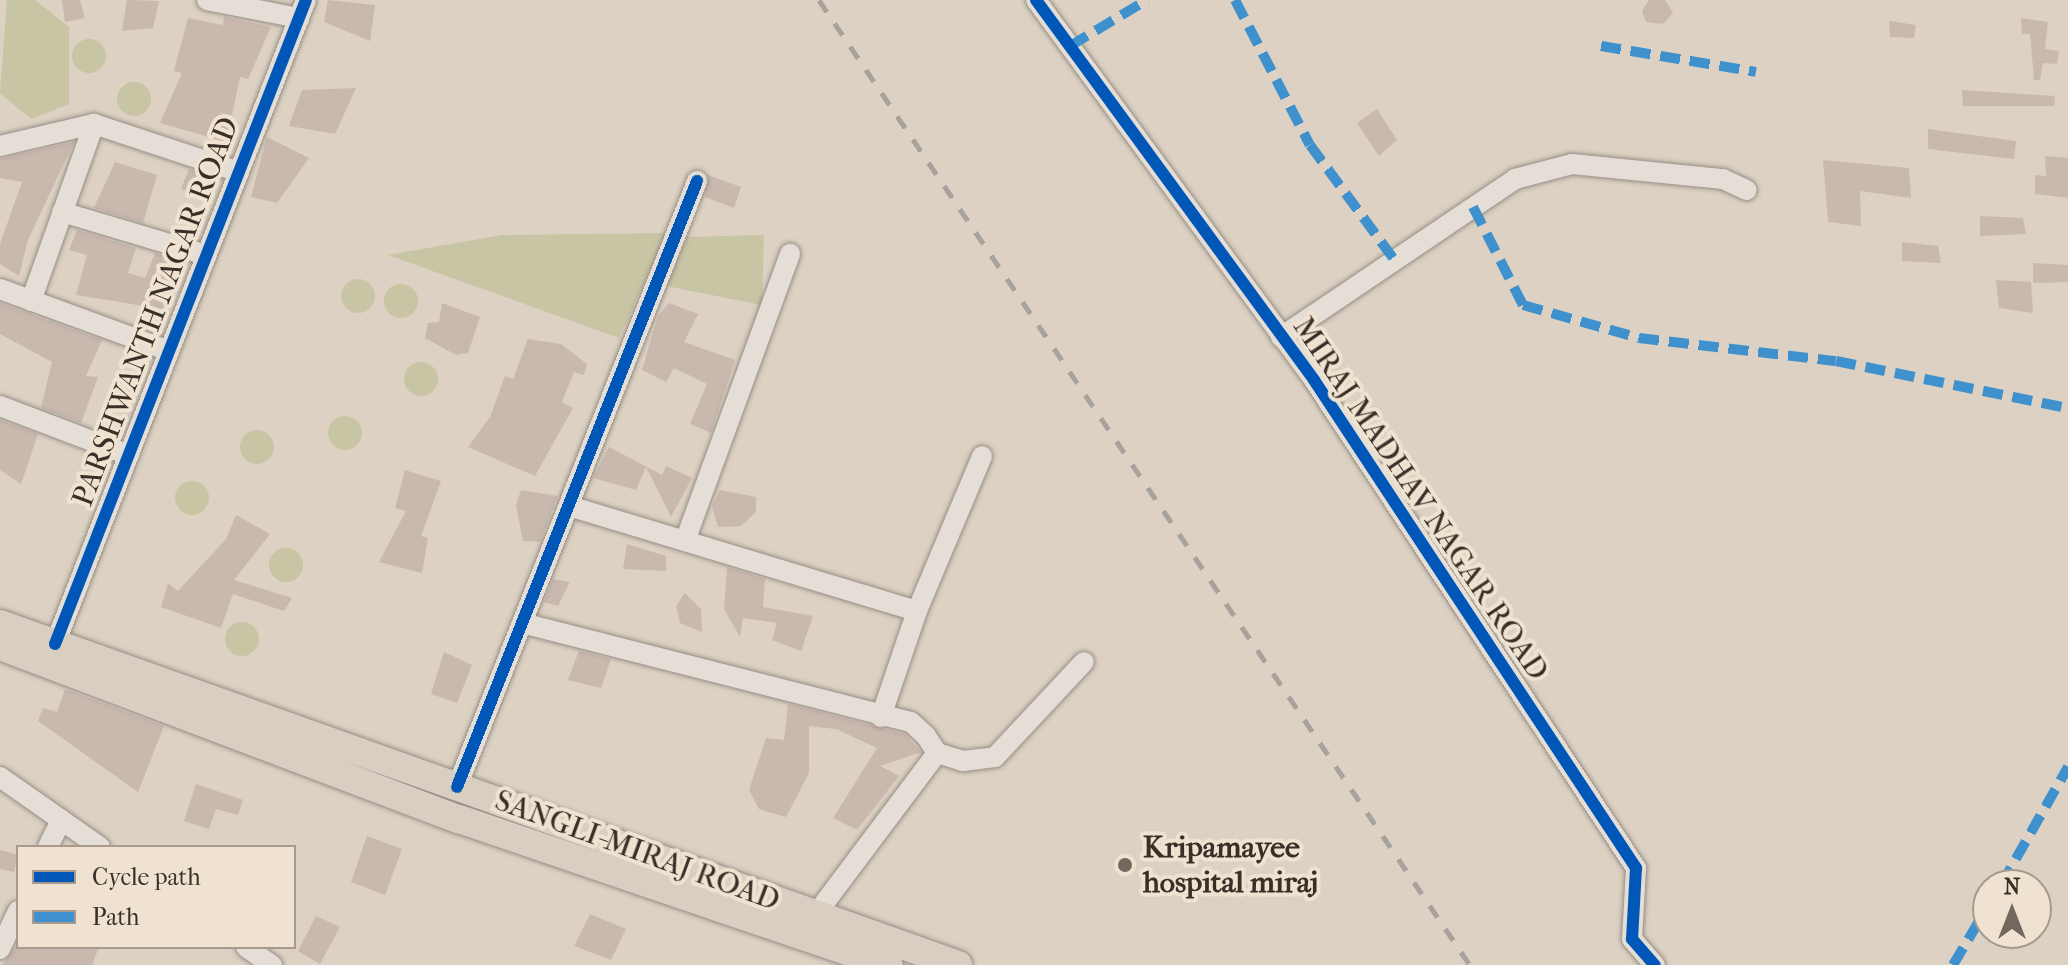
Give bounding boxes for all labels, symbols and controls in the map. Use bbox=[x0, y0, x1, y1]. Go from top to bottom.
street label: PARSHWANTH NAGAR ROAD bbox=[65, 112, 247, 512]
street label: MIRAJ MADHAV NAGAR ROAD bbox=[1285, 311, 1555, 687]
street label: SANGLI-MIRAJ ROAD bbox=[490, 783, 784, 919]
place label: Kripamayee hospital miraj bbox=[1143, 830, 1318, 900]
legend bbox=[16, 845, 296, 949]
marker: Kripamayee hospital miraj bbox=[1114, 854, 1136, 876]
text: Cycle path bbox=[92, 863, 201, 891]
north arrow bbox=[1972, 869, 2052, 949]
text: N bbox=[2004, 874, 2020, 900]
text: Path bbox=[92, 903, 139, 931]

